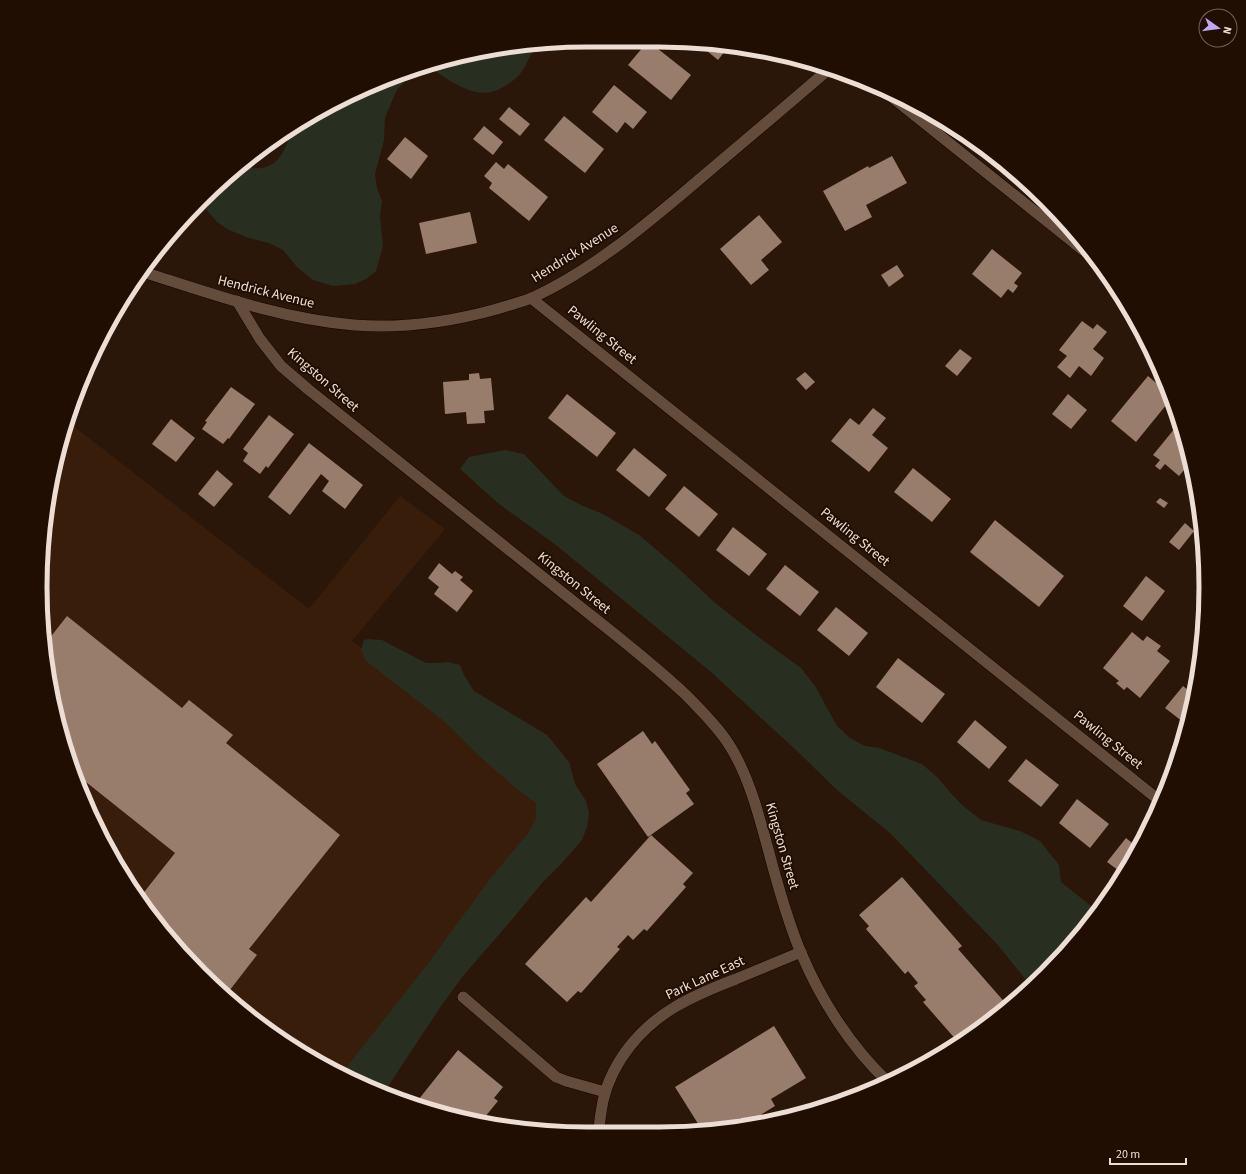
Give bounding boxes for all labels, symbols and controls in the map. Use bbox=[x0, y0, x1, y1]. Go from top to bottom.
north arrow bbox=[1198, 8, 1238, 48]
text: N bbox=[1219, 25, 1235, 36]
street label: Hendrick Avenue bbox=[528, 218, 622, 288]
street label: Hendrick Avenue bbox=[216, 270, 317, 314]
street label: Pawling Street bbox=[563, 301, 641, 369]
street label: Kingston Street bbox=[283, 343, 364, 417]
street label: Pawling Street bbox=[816, 503, 894, 571]
street label: Kingston Street bbox=[533, 547, 615, 619]
street label: Pawling Street bbox=[1069, 706, 1147, 774]
street label: Kingston Street bbox=[760, 800, 804, 892]
street label: Park Lane East bbox=[662, 951, 748, 1005]
scale bar bbox=[1110, 1140, 1186, 1166]
text: 20 m bbox=[1116, 1146, 1140, 1163]

